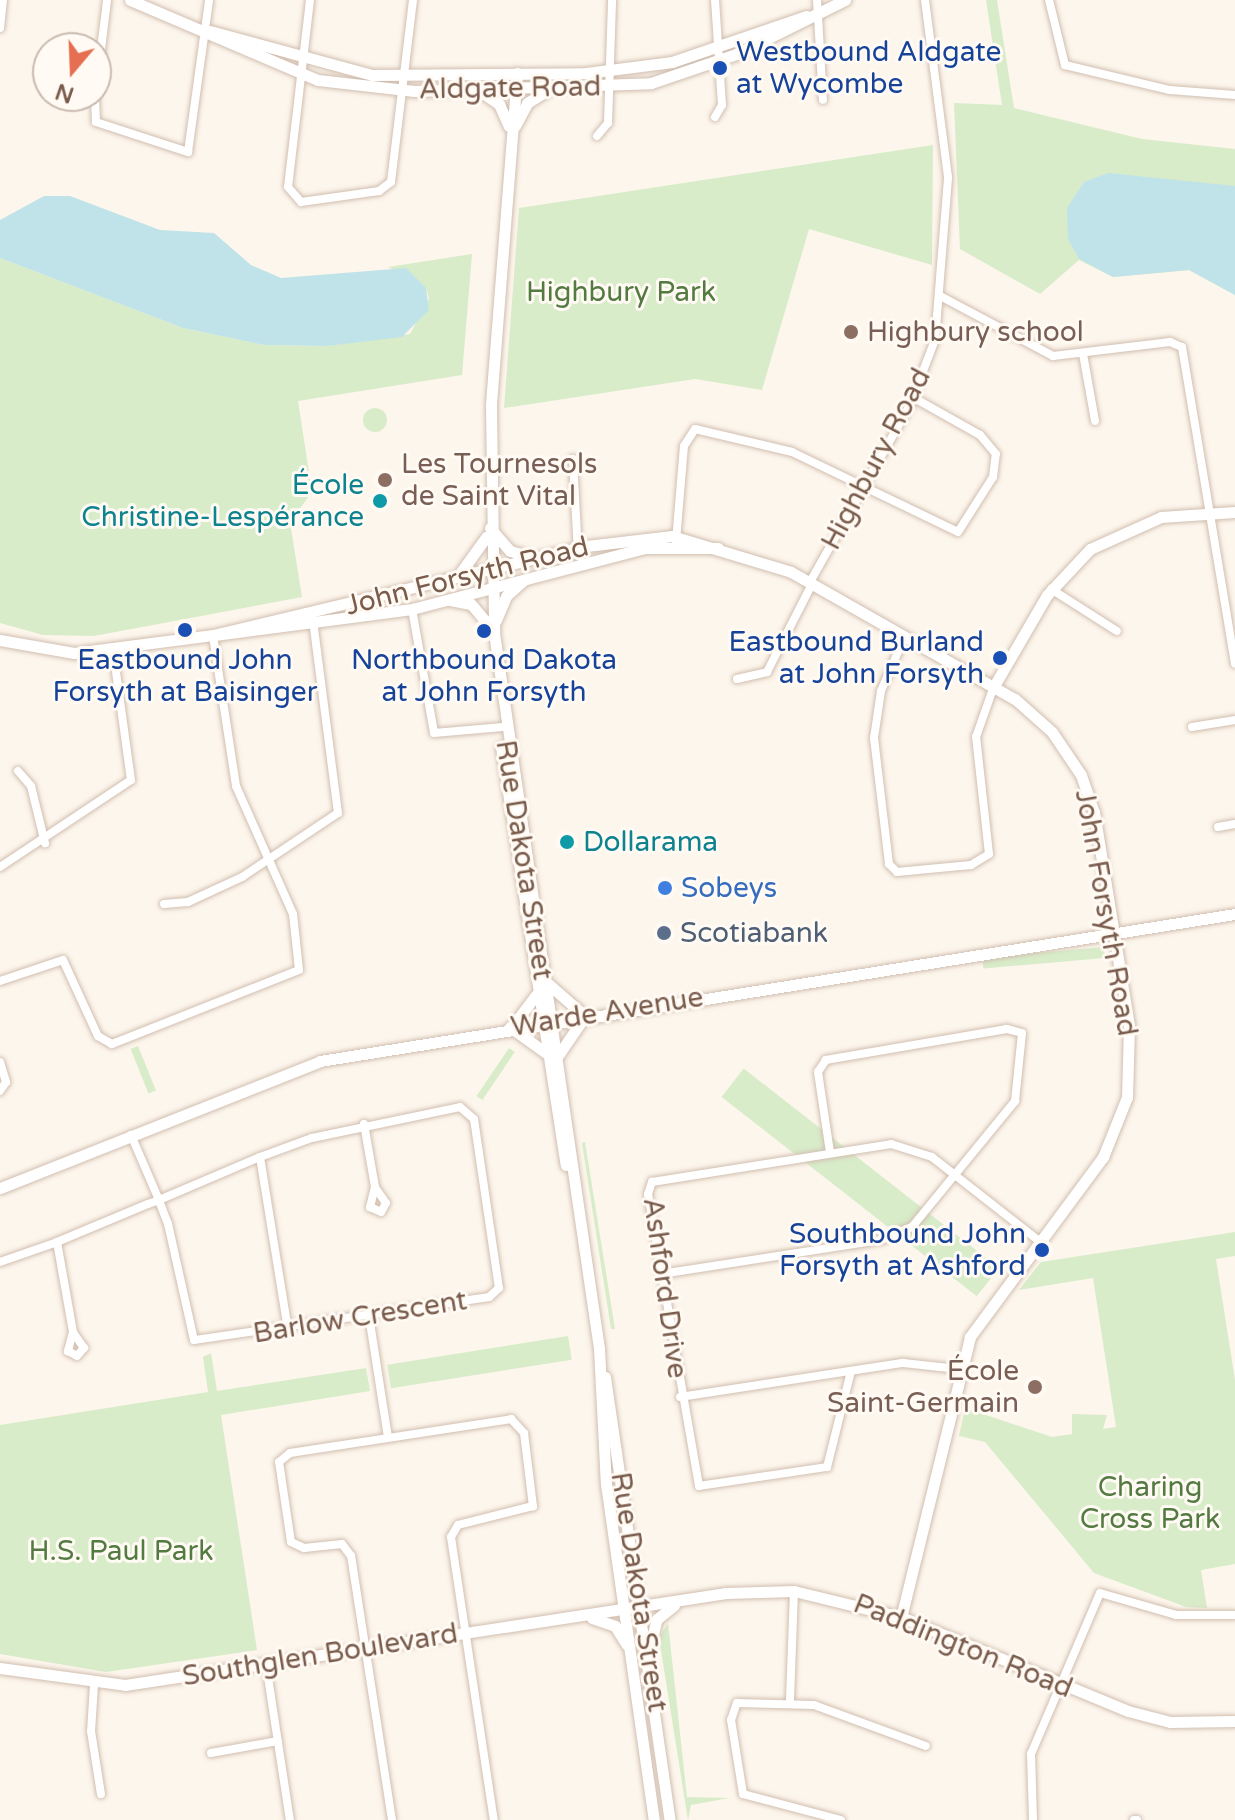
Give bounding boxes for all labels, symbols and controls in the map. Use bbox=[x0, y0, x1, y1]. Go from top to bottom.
north arrow bbox=[32, 32, 112, 112]
place label: Westbound Aldgate at Wycombe bbox=[736, 35, 1001, 101]
marker: Westbound Aldgate at Wycombe bbox=[711, 59, 729, 77]
street label: Aldgate Road bbox=[419, 70, 601, 106]
text: N bbox=[52, 78, 77, 108]
park label: Highbury Park bbox=[526, 275, 716, 309]
place label: Highbury school bbox=[867, 315, 1084, 349]
marker: Highbury school bbox=[842, 323, 860, 341]
street label: Highbury Road bbox=[814, 363, 938, 555]
place label: Les Tournesols de Saint Vital bbox=[401, 447, 598, 513]
place label: École Christine-Lespérance bbox=[81, 468, 364, 534]
marker: Les Tournesols de Saint Vital bbox=[376, 471, 394, 489]
marker: École Christine-Lespérance bbox=[371, 492, 389, 510]
street label: John Forsyth Road bbox=[342, 530, 592, 622]
marker: Eastbound John Forsyth at Baisinger bbox=[176, 621, 194, 639]
marker: Northbound Dakota at John Forsyth bbox=[475, 622, 493, 640]
place label: Eastbound Burland at John Forsyth bbox=[728, 625, 984, 691]
place label: Eastbound John Forsyth at Baisinger bbox=[53, 643, 317, 709]
place label: Northbound Dakota at John Forsyth bbox=[351, 643, 617, 709]
marker: Eastbound Burland at John Forsyth bbox=[991, 649, 1009, 667]
street label: Rue Dakota Street bbox=[488, 738, 560, 982]
street label: John Forsyth Road bbox=[1068, 787, 1144, 1039]
place label: Dollarama bbox=[583, 825, 718, 859]
marker: Dollarama bbox=[558, 833, 576, 851]
place label: Sobeys bbox=[681, 871, 777, 905]
marker: Sobeys bbox=[656, 879, 674, 897]
place label: Scotiabank bbox=[680, 916, 828, 950]
marker: Scotiabank bbox=[655, 924, 673, 942]
street label: Warde Avenue bbox=[508, 980, 706, 1044]
street label: Ashford Drive bbox=[636, 1195, 694, 1381]
place label: Southbound John Forsyth at Ashford bbox=[779, 1217, 1026, 1283]
marker: Southbound John Forsyth at Ashford bbox=[1033, 1241, 1051, 1259]
street label: Barlow Crescent bbox=[251, 1284, 469, 1350]
place label: École Saint-Germain bbox=[827, 1354, 1019, 1420]
marker: École Saint-Germain bbox=[1026, 1378, 1044, 1396]
street label: Rue Dakota Street bbox=[603, 1470, 675, 1714]
park label: Charing Cross Park bbox=[1080, 1470, 1220, 1536]
park label: H.S. Paul Park bbox=[28, 1534, 214, 1568]
street label: Paddington Road bbox=[849, 1587, 1077, 1705]
street label: Southglen Boulevard bbox=[180, 1617, 460, 1693]

